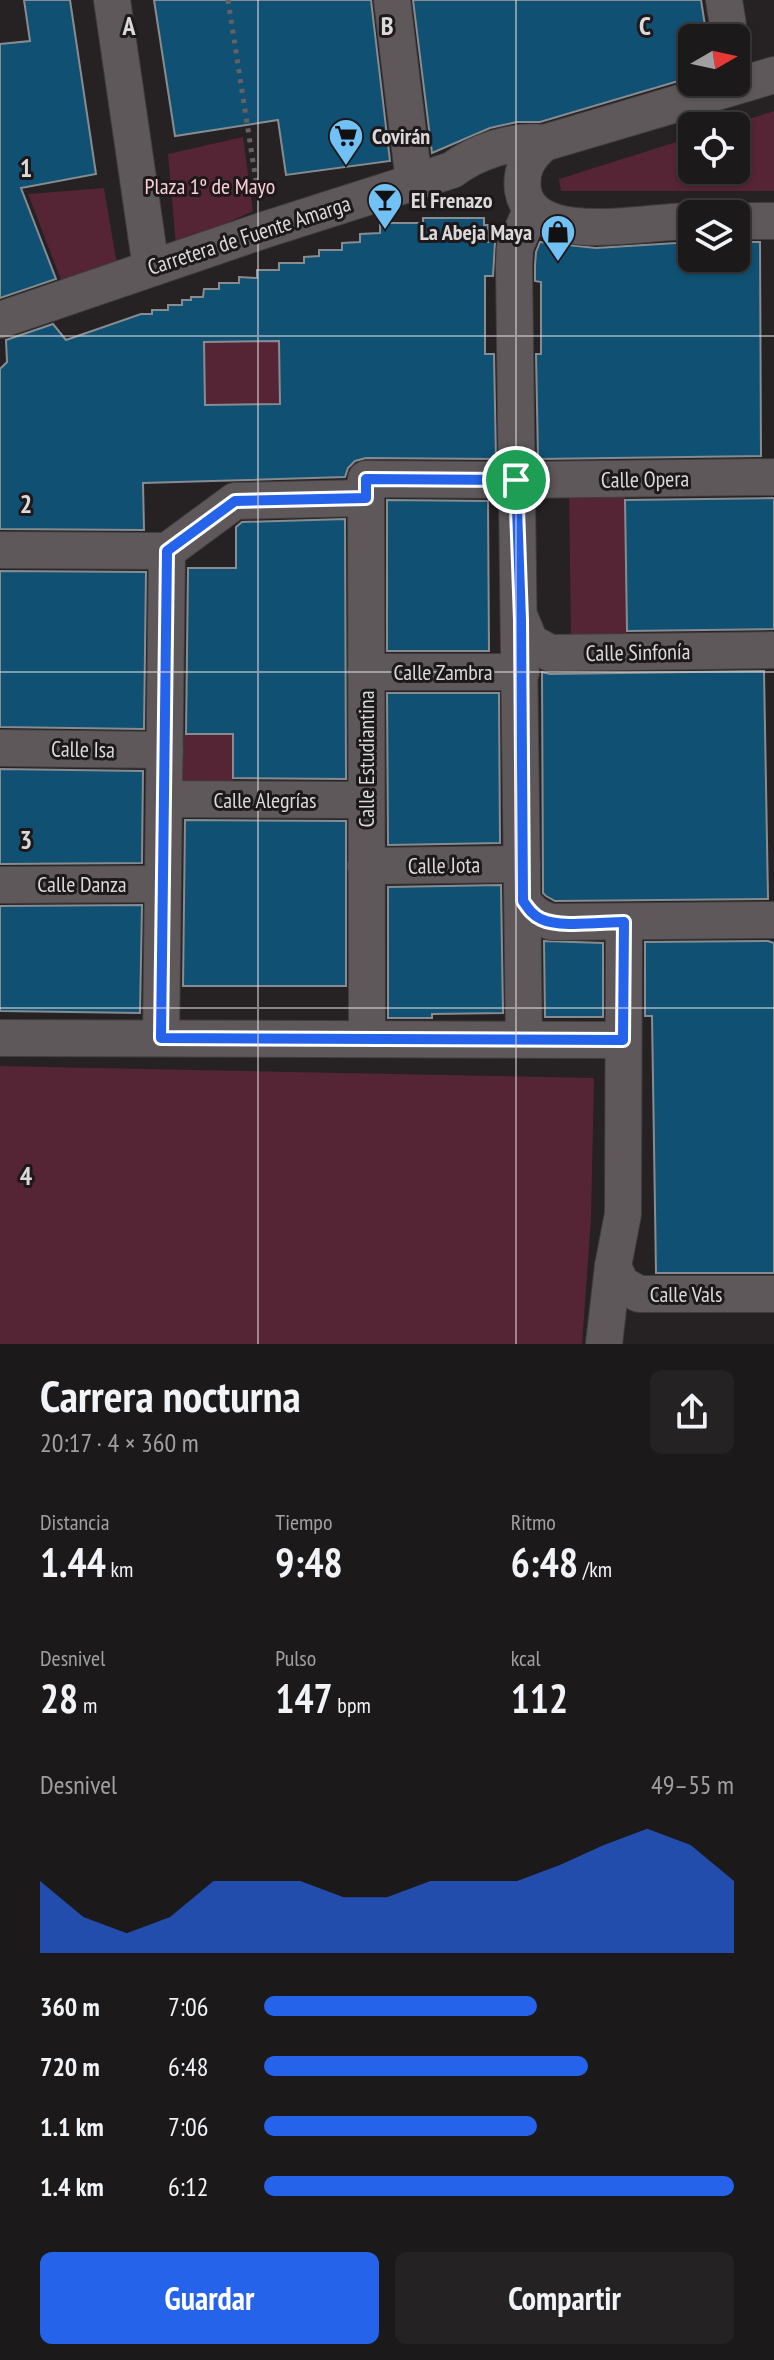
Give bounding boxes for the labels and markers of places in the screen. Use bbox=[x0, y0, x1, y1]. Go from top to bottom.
supermarket icon: Covirán bbox=[327, 117, 365, 167]
place label: Covirán bbox=[372, 122, 430, 150]
bar icon: El Frenazo bbox=[366, 181, 404, 231]
place label: El Frenazo bbox=[411, 186, 493, 214]
shop icon: La Abeja Maya bbox=[539, 213, 577, 263]
place label: La Abeja Maya bbox=[420, 218, 532, 246]
pin bbox=[482, 446, 550, 514]

